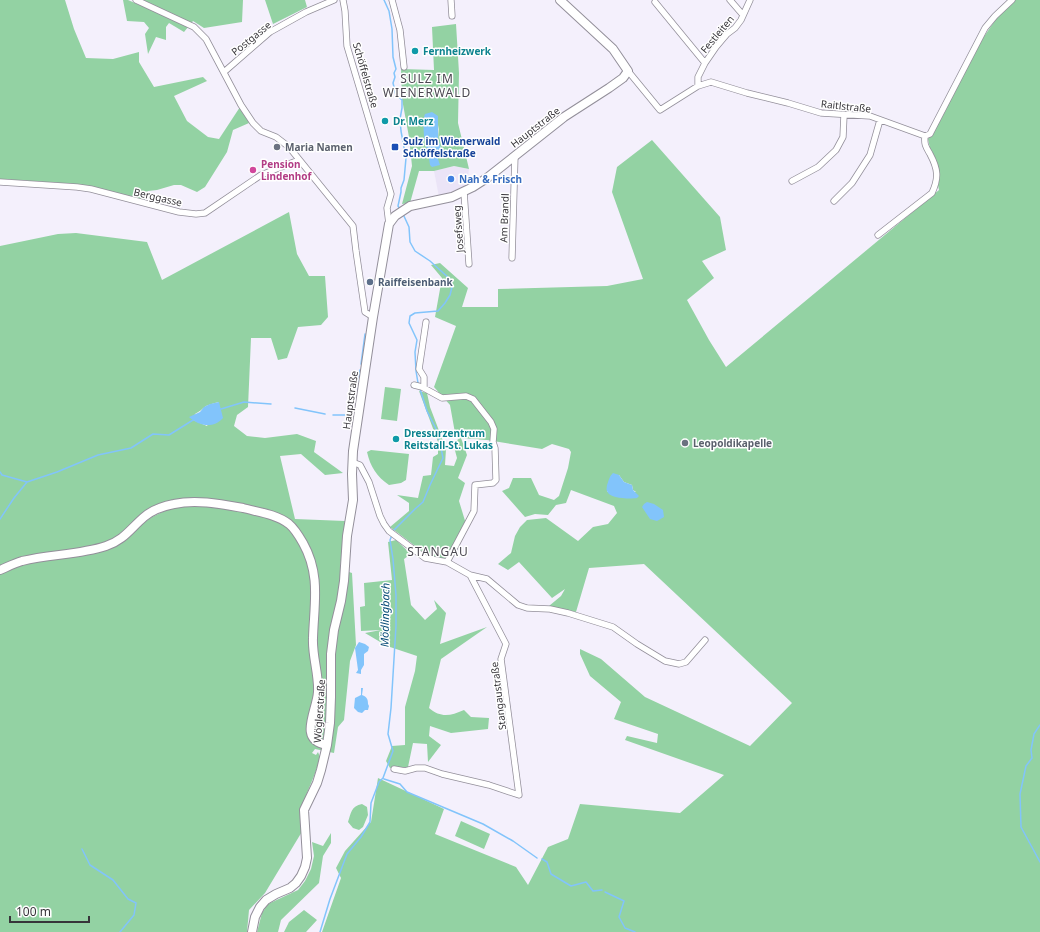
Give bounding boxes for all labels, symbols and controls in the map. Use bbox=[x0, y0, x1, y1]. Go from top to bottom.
street label: Festleiten bbox=[697, 12, 737, 56]
street label: Postgasse bbox=[228, 17, 274, 58]
street label: Schöffelstraße bbox=[350, 41, 382, 110]
place label: Fernheizwerk bbox=[423, 44, 492, 58]
marker: Fernheizwerk bbox=[410, 46, 420, 56]
district label: SULZ IM WIENERWALD bbox=[383, 70, 471, 101]
street label: Raitlstraße bbox=[820, 96, 872, 116]
street label: Hauptstraße bbox=[507, 103, 563, 151]
place label: Dr. Merz bbox=[393, 114, 433, 128]
marker: Dr. Merz bbox=[380, 116, 390, 126]
place label: Sulz im Wienerwald Schöffelstraße bbox=[403, 134, 500, 160]
place label: Maria Namen bbox=[285, 140, 353, 154]
marker: Maria Namen bbox=[272, 142, 282, 152]
marker: Sulz im Wienerwald Schöffelstraße bbox=[390, 142, 400, 152]
place label: Pension Lindenhof bbox=[261, 157, 313, 183]
marker: Pension Lindenhof bbox=[248, 165, 258, 175]
place label: Nah & Frisch bbox=[459, 172, 522, 186]
marker: Nah & Frisch bbox=[446, 174, 456, 184]
street label: Berggasse bbox=[132, 185, 184, 209]
street label: Am Brandl bbox=[496, 193, 512, 243]
street label: Josefsweg bbox=[449, 205, 467, 254]
place label: Raiffeisenbank bbox=[378, 275, 454, 289]
marker: Raiffeisenbank bbox=[365, 277, 375, 287]
street label: Hauptstraße bbox=[339, 370, 361, 430]
place label: Dressurzentrum Reitstall-St. Lukas bbox=[404, 426, 493, 452]
marker: Dressurzentrum Reitstall-St. Lukas bbox=[391, 434, 401, 444]
place label: Leopoldikapelle bbox=[693, 436, 772, 450]
marker: Leopoldikapelle bbox=[680, 438, 690, 448]
district label: STANGAU bbox=[407, 543, 469, 560]
water label: Mödlingbach bbox=[376, 583, 393, 647]
street label: Stangaustraße bbox=[487, 661, 509, 731]
street label: Wöglerstraße bbox=[310, 678, 328, 743]
scale bar bbox=[10, 898, 89, 924]
text: 100 m bbox=[16, 903, 51, 920]

